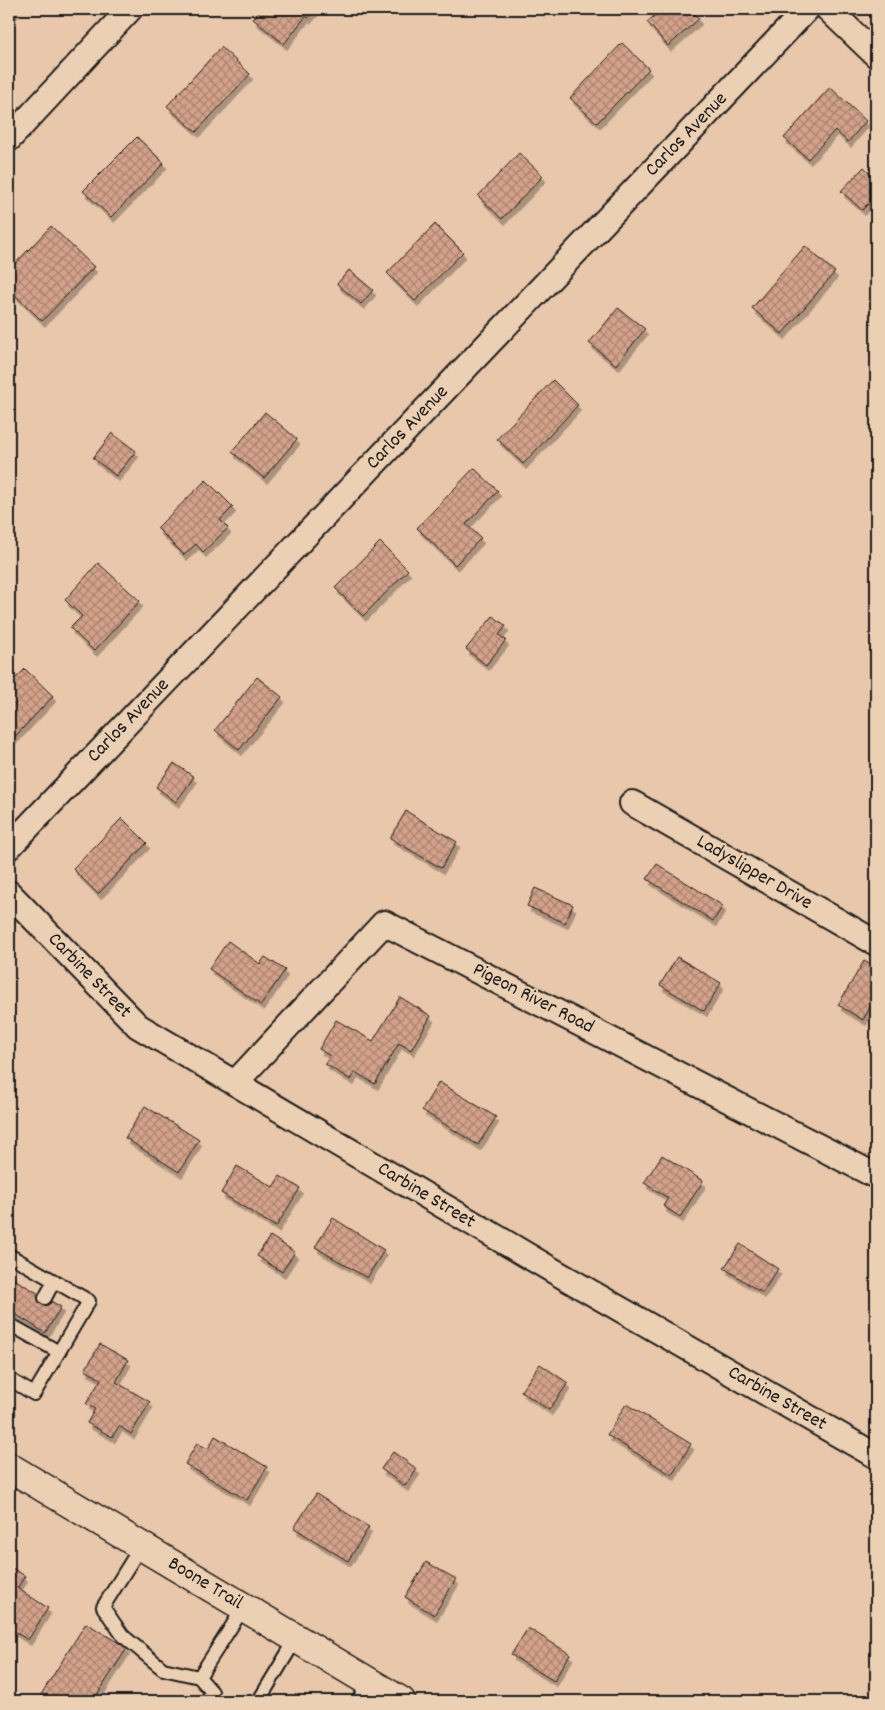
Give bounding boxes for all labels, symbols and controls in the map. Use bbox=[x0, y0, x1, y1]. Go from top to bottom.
street label: Carlos Avenue bbox=[639, 86, 735, 184]
street label: Carlos Avenue bbox=[360, 379, 456, 477]
street label: Carlos Avenue bbox=[81, 672, 177, 770]
street label: Ladyslipper Drive bbox=[691, 828, 817, 918]
street label: Carbine Street bbox=[41, 927, 137, 1025]
street label: Pigeon River Road bbox=[467, 956, 599, 1042]
street label: Carbine Street bbox=[372, 1156, 480, 1236]
street label: Carbine Street bbox=[722, 1359, 832, 1439]
street label: Boone Trail bbox=[162, 1551, 248, 1618]

